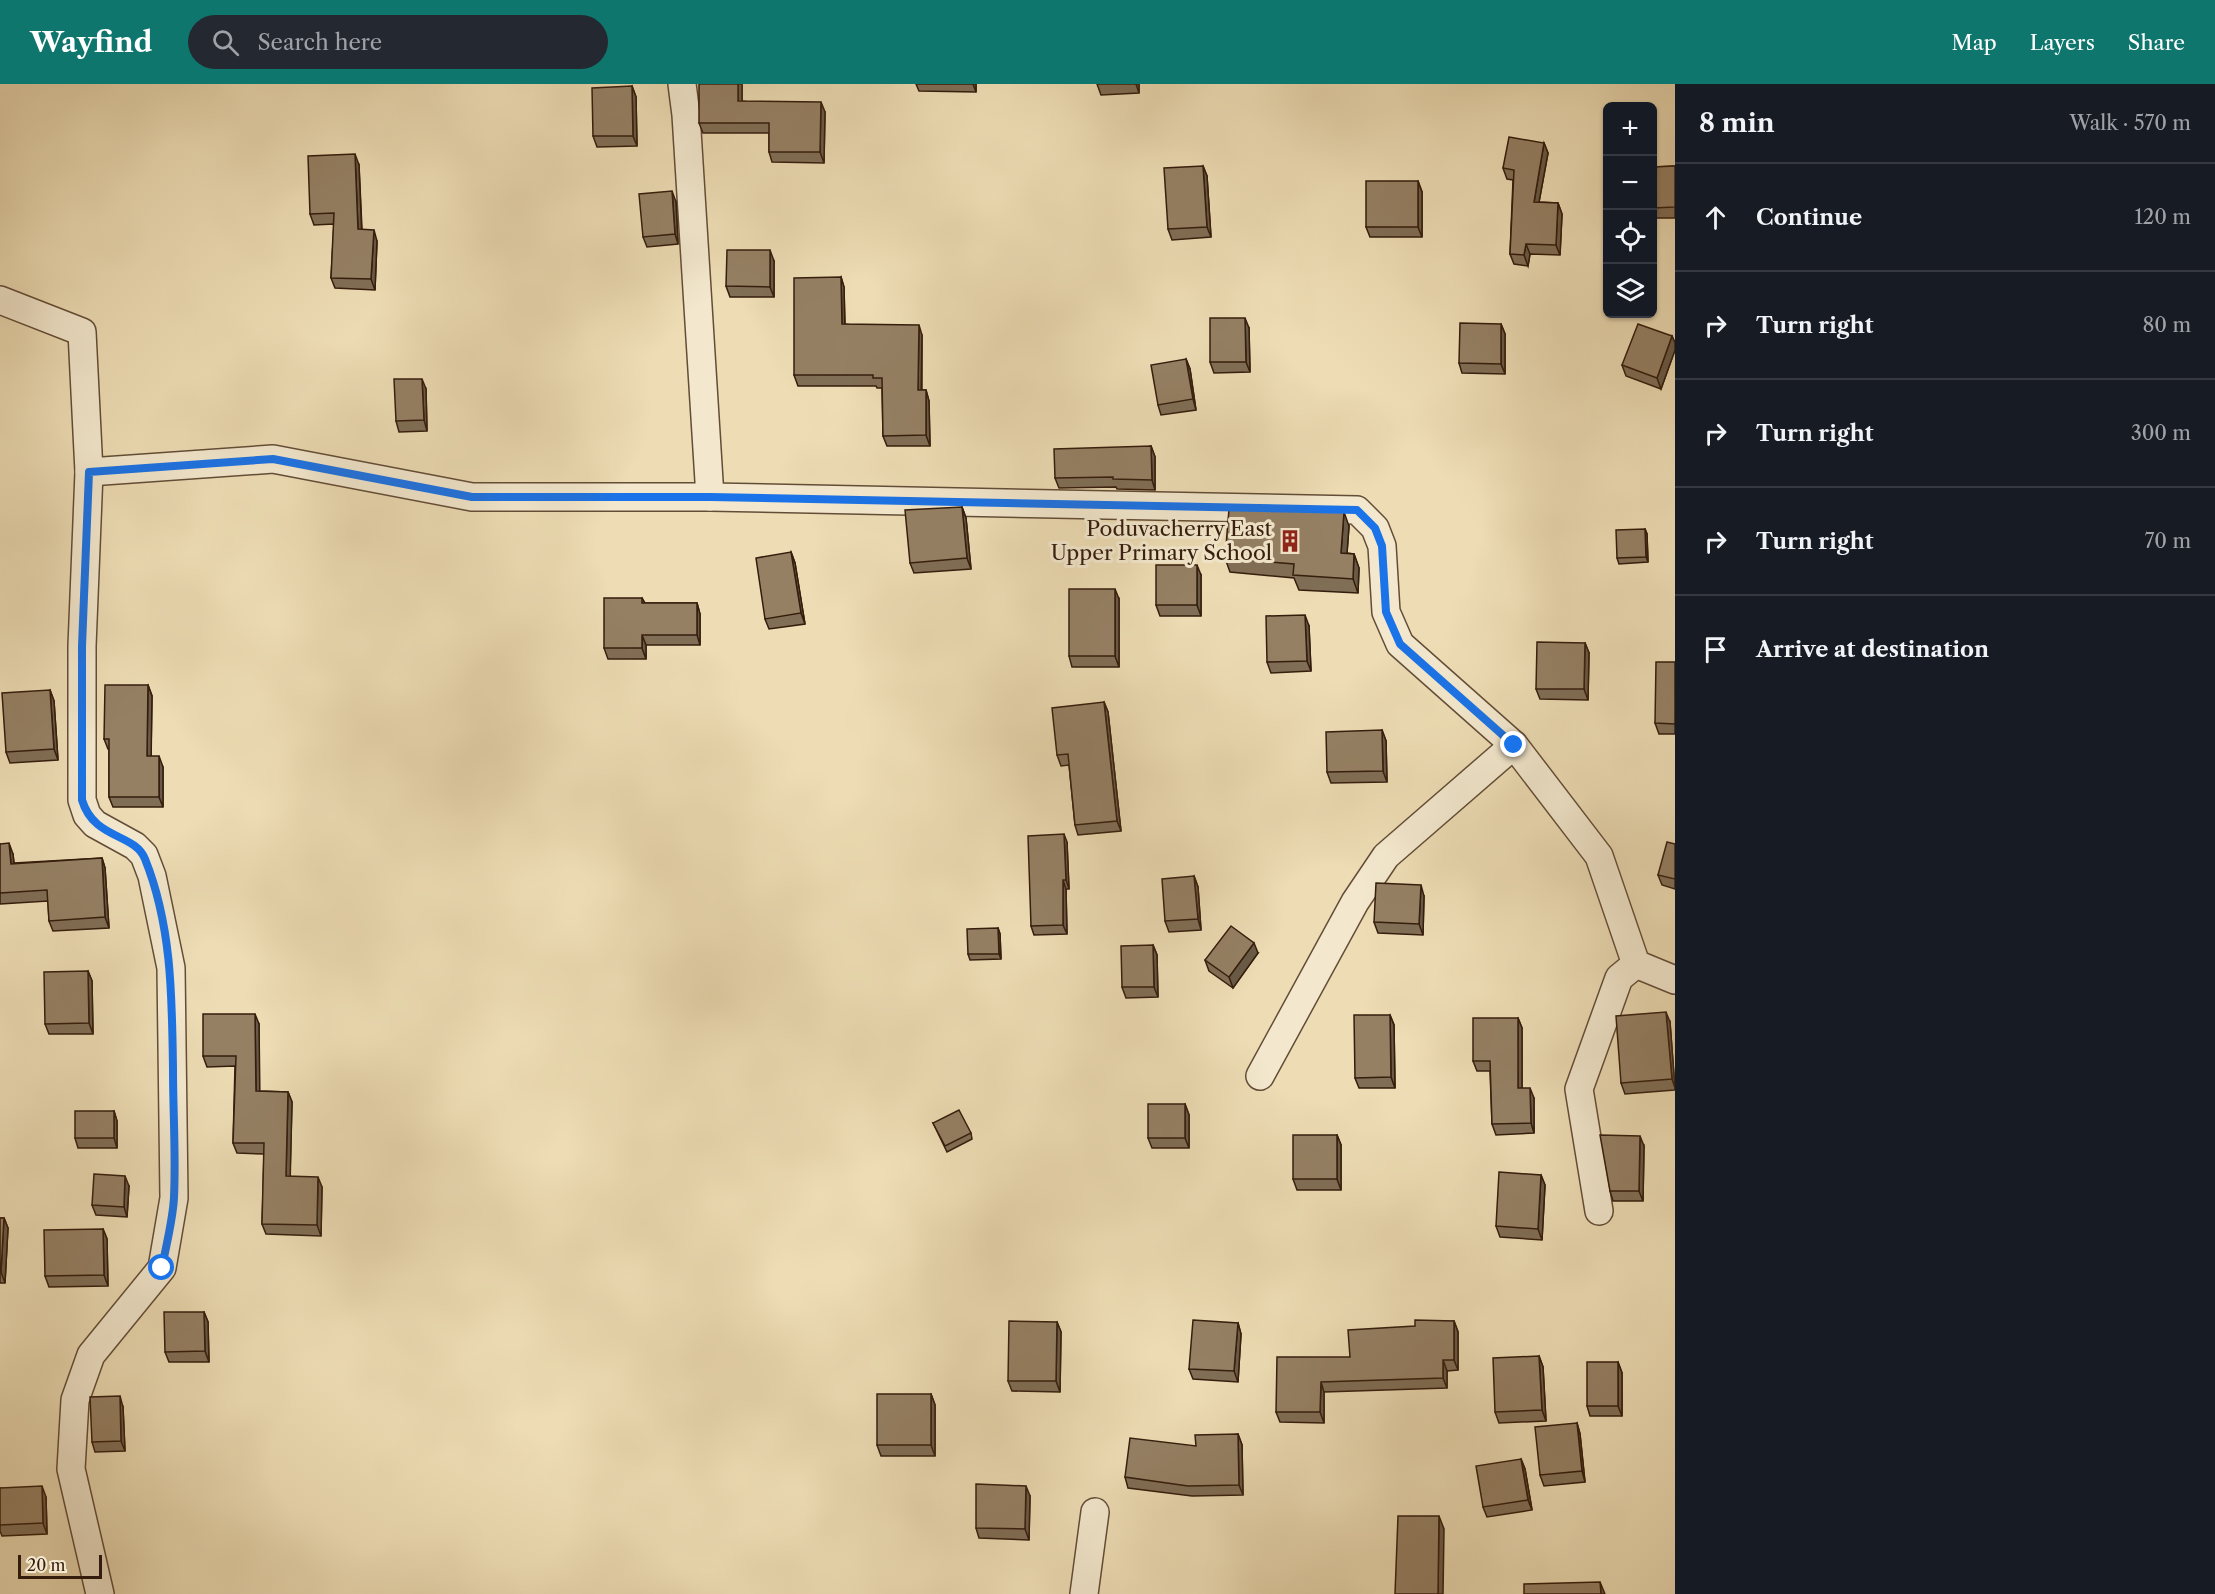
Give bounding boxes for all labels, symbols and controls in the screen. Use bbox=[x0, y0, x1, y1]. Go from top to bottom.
search box bbox=[188, 15, 608, 69]
text: Wayfind bbox=[30, 25, 152, 59]
icon: search bbox=[209, 26, 242, 59]
text: Search here bbox=[257, 29, 382, 56]
text: Map bbox=[1952, 30, 1997, 55]
text: Layers bbox=[2030, 30, 2095, 55]
text: Share bbox=[2128, 30, 2185, 55]
map controls bbox=[1603, 102, 1657, 318]
button: + bbox=[1603, 102, 1657, 156]
text: 8 min bbox=[1699, 107, 1775, 139]
text: Walk · 570 m bbox=[2070, 111, 2191, 135]
button: − bbox=[1603, 156, 1657, 210]
icon: ahead bbox=[1699, 201, 1732, 234]
text: Continue bbox=[1756, 204, 1862, 231]
text: 120 m bbox=[2134, 205, 2191, 229]
button: locate bbox=[1603, 210, 1657, 264]
button: layers bbox=[1603, 264, 1657, 318]
icon: right bbox=[1699, 309, 1732, 342]
text: Turn right bbox=[1756, 312, 1874, 339]
text: 80 m bbox=[2143, 313, 2191, 337]
icon: right bbox=[1699, 417, 1732, 450]
text: Turn right bbox=[1756, 420, 1874, 447]
text: 300 m bbox=[2131, 421, 2191, 445]
place label: Poduvacherry East Upper Primary School bbox=[1051, 516, 1273, 565]
icon: right bbox=[1699, 525, 1732, 558]
building icon: Poduvacherry East Upper Primary School bbox=[1277, 528, 1303, 554]
text: Turn right bbox=[1756, 528, 1874, 555]
text: 70 m bbox=[2145, 529, 2191, 553]
icon: arrive bbox=[1699, 633, 1732, 666]
text: Arrive at destination bbox=[1756, 636, 1989, 663]
route end bbox=[1500, 731, 1526, 757]
route start bbox=[148, 1254, 174, 1280]
scale bar bbox=[18, 1552, 102, 1580]
text: 20 m bbox=[27, 1555, 66, 1575]

